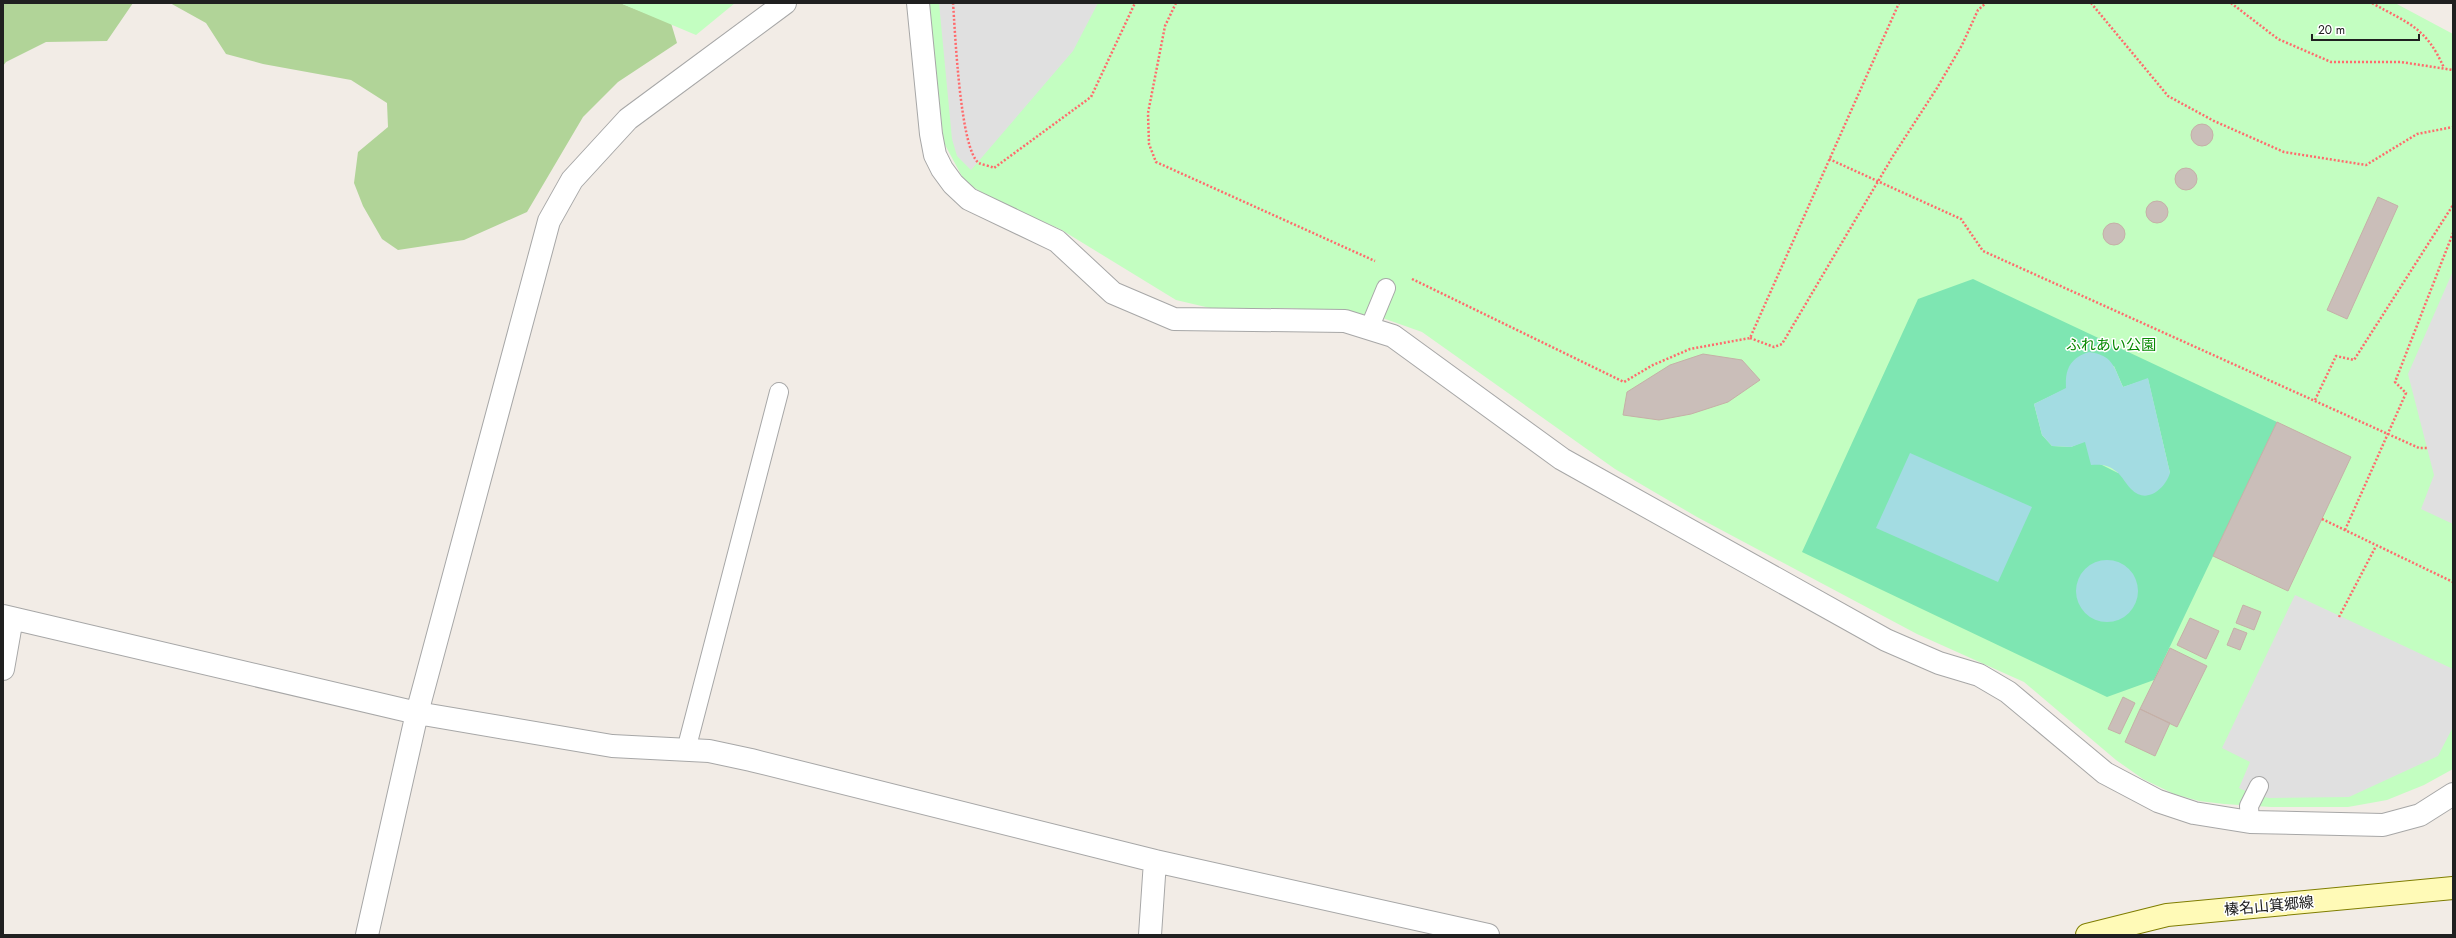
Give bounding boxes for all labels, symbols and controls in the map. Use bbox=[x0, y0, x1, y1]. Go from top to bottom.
scale bar bbox=[2312, 16, 2419, 42]
text: 20 m bbox=[2318, 21, 2345, 39]
park label: ふれあい公園 bbox=[2066, 334, 2156, 356]
street label: 榛名山箕郷線 bbox=[2223, 891, 2315, 921]

